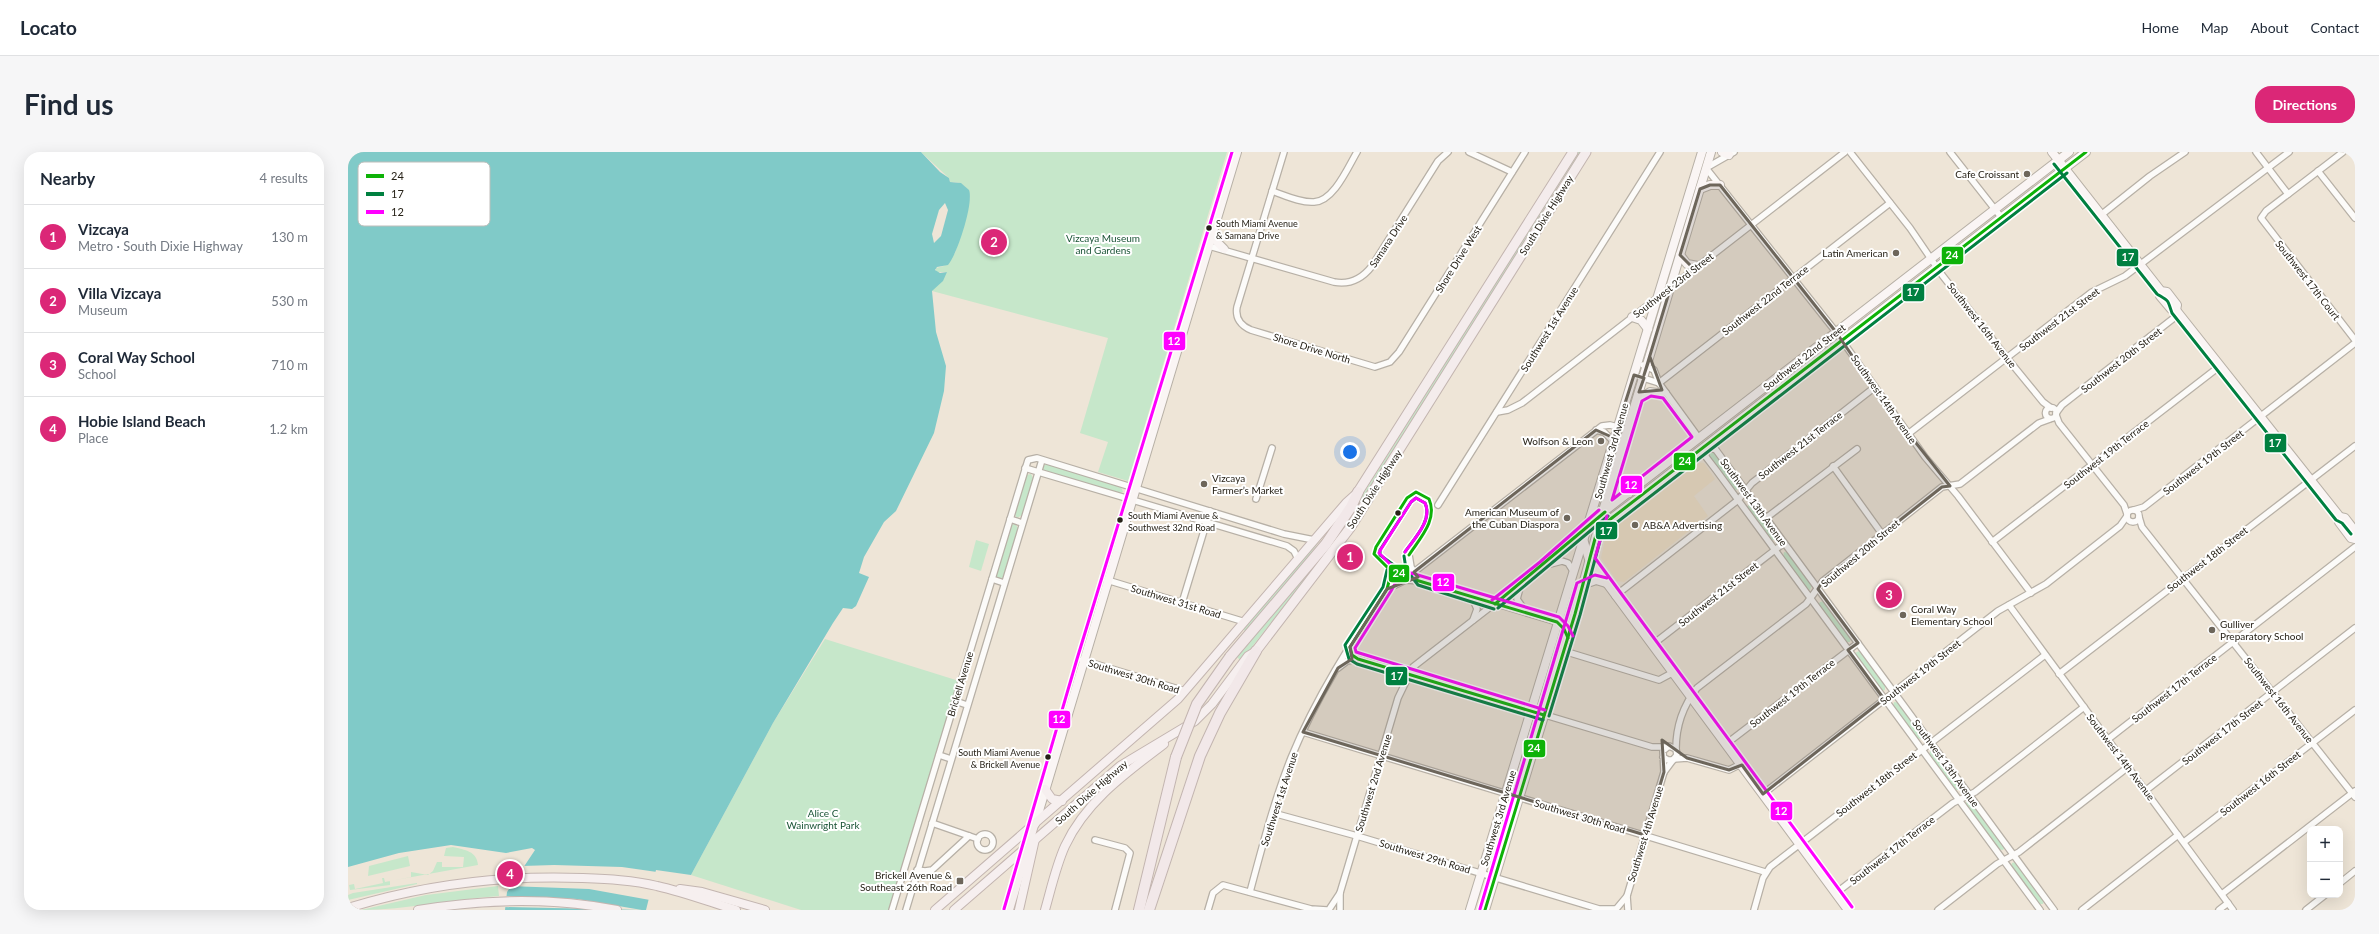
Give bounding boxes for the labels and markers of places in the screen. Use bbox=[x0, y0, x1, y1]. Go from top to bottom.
place label: Cafe Croissant bbox=[1955, 168, 2019, 180]
marker: Cafe Croissant bbox=[2022, 169, 2032, 179]
place label: South Miami Avenue & Samana Drive bbox=[1216, 218, 1298, 241]
marker: South Miami Avenue & Samana Drive bbox=[1204, 223, 1214, 233]
pin: 2 bbox=[981, 227, 1007, 257]
place label: Latin American bbox=[1822, 247, 1888, 259]
marker: Latin American bbox=[1891, 248, 1901, 258]
place label: Wolfson & Leon bbox=[1523, 435, 1593, 447]
marker: Wolfson & Leon bbox=[1596, 436, 1606, 446]
place label: Vizcaya Farmer’s Market bbox=[1212, 472, 1283, 496]
marker: Vizcaya Farmer’s Market bbox=[1199, 479, 1209, 489]
place label: American Museum of the Cuban Diaspora bbox=[1465, 506, 1559, 530]
unlabelled marker bbox=[1393, 508, 1403, 518]
place label: South Miami Avenue & Southwest 32nd Road bbox=[1128, 510, 1219, 533]
marker: American Museum of the Cuban Diaspora bbox=[1562, 513, 1572, 523]
marker: South Miami Avenue & Southwest 32nd Road bbox=[1115, 515, 1125, 525]
place label: AB&A Advertising bbox=[1643, 519, 1722, 531]
marker: AB&A Advertising bbox=[1630, 520, 1640, 530]
pin: 1 bbox=[1337, 542, 1363, 572]
pin: 3 bbox=[1876, 580, 1902, 610]
place label: Coral Way Elementary School bbox=[1911, 603, 1993, 627]
marker: Coral Way Elementary School bbox=[1898, 610, 1908, 620]
place label: Gulliver Preparatory School bbox=[2220, 618, 2303, 642]
marker: Gulliver Preparatory School bbox=[2207, 625, 2217, 635]
place label: South Miami Avenue & Brickell Avenue bbox=[958, 747, 1040, 770]
marker: South Miami Avenue & Brickell Avenue bbox=[1043, 752, 1053, 762]
pin: 4 bbox=[497, 859, 523, 889]
place label: Brickell Avenue & Southeast 26th Road bbox=[860, 869, 953, 893]
marker: Brickell Avenue & Southeast 26th Road bbox=[955, 876, 965, 886]

